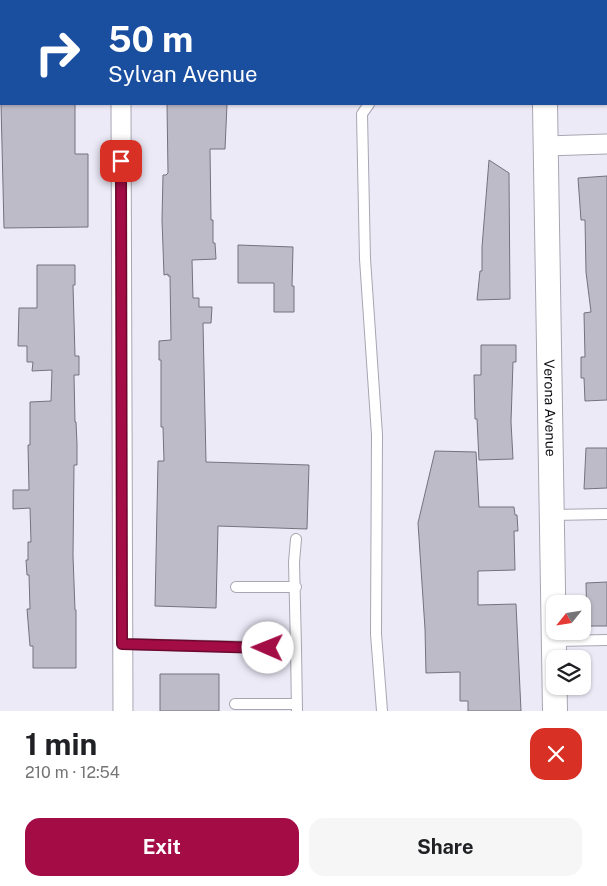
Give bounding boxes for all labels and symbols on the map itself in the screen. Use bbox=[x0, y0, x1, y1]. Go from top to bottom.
pin bbox=[100, 140, 142, 182]
street label: Verona Avenue bbox=[541, 359, 559, 457]
north arrow bbox=[546, 595, 591, 640]
position arrow bbox=[241, 621, 293, 673]

